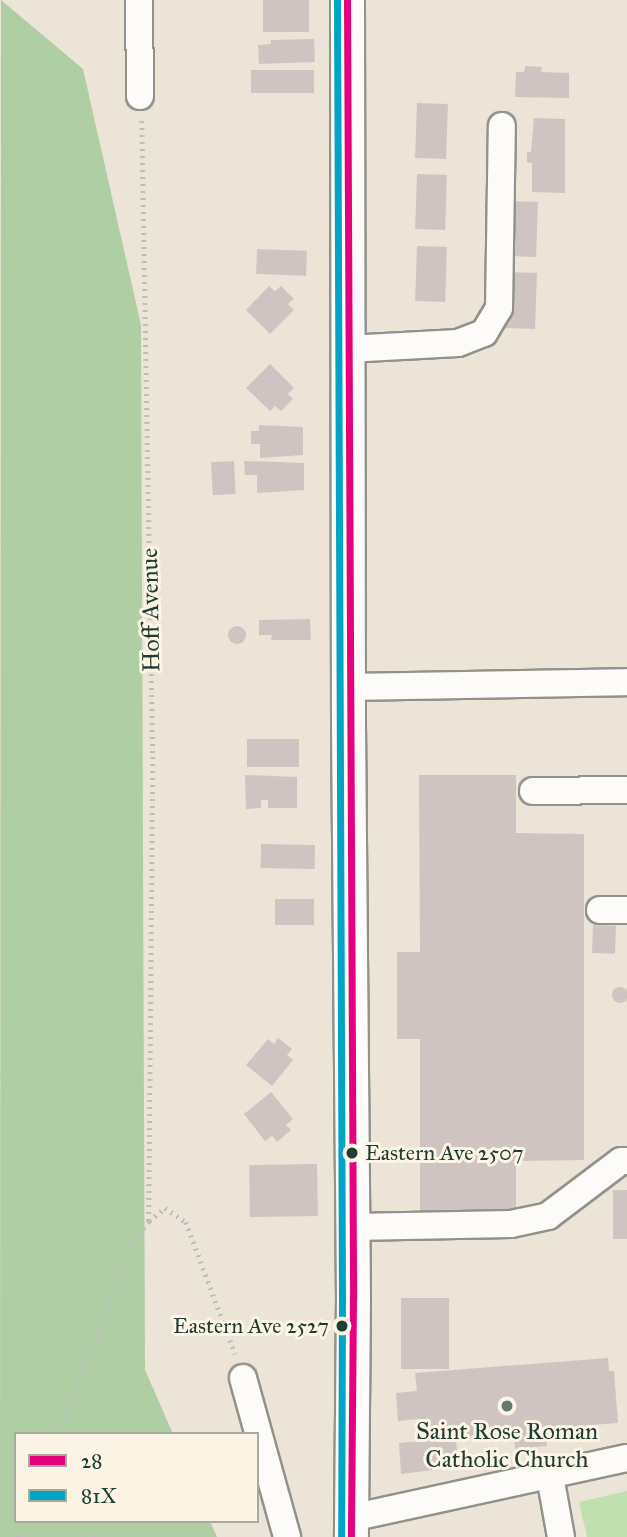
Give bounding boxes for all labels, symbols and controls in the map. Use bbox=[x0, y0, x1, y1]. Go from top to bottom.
street label: Hoff Avenue bbox=[136, 548, 166, 672]
place label: Eastern Ave 2507 bbox=[365, 1140, 524, 1166]
marker: Eastern Ave 2507 bbox=[345, 1146, 359, 1160]
place label: Eastern Ave 2527 bbox=[173, 1313, 329, 1339]
marker: Eastern Ave 2527 bbox=[335, 1319, 349, 1333]
marker: Saint Rose Roman Catholic Church bbox=[499, 1398, 515, 1414]
place label: Saint Rose Roman Catholic Church bbox=[416, 1418, 598, 1474]
legend bbox=[14, 1432, 259, 1523]
text: 28 bbox=[81, 1448, 103, 1474]
text: 81X bbox=[81, 1483, 117, 1509]

